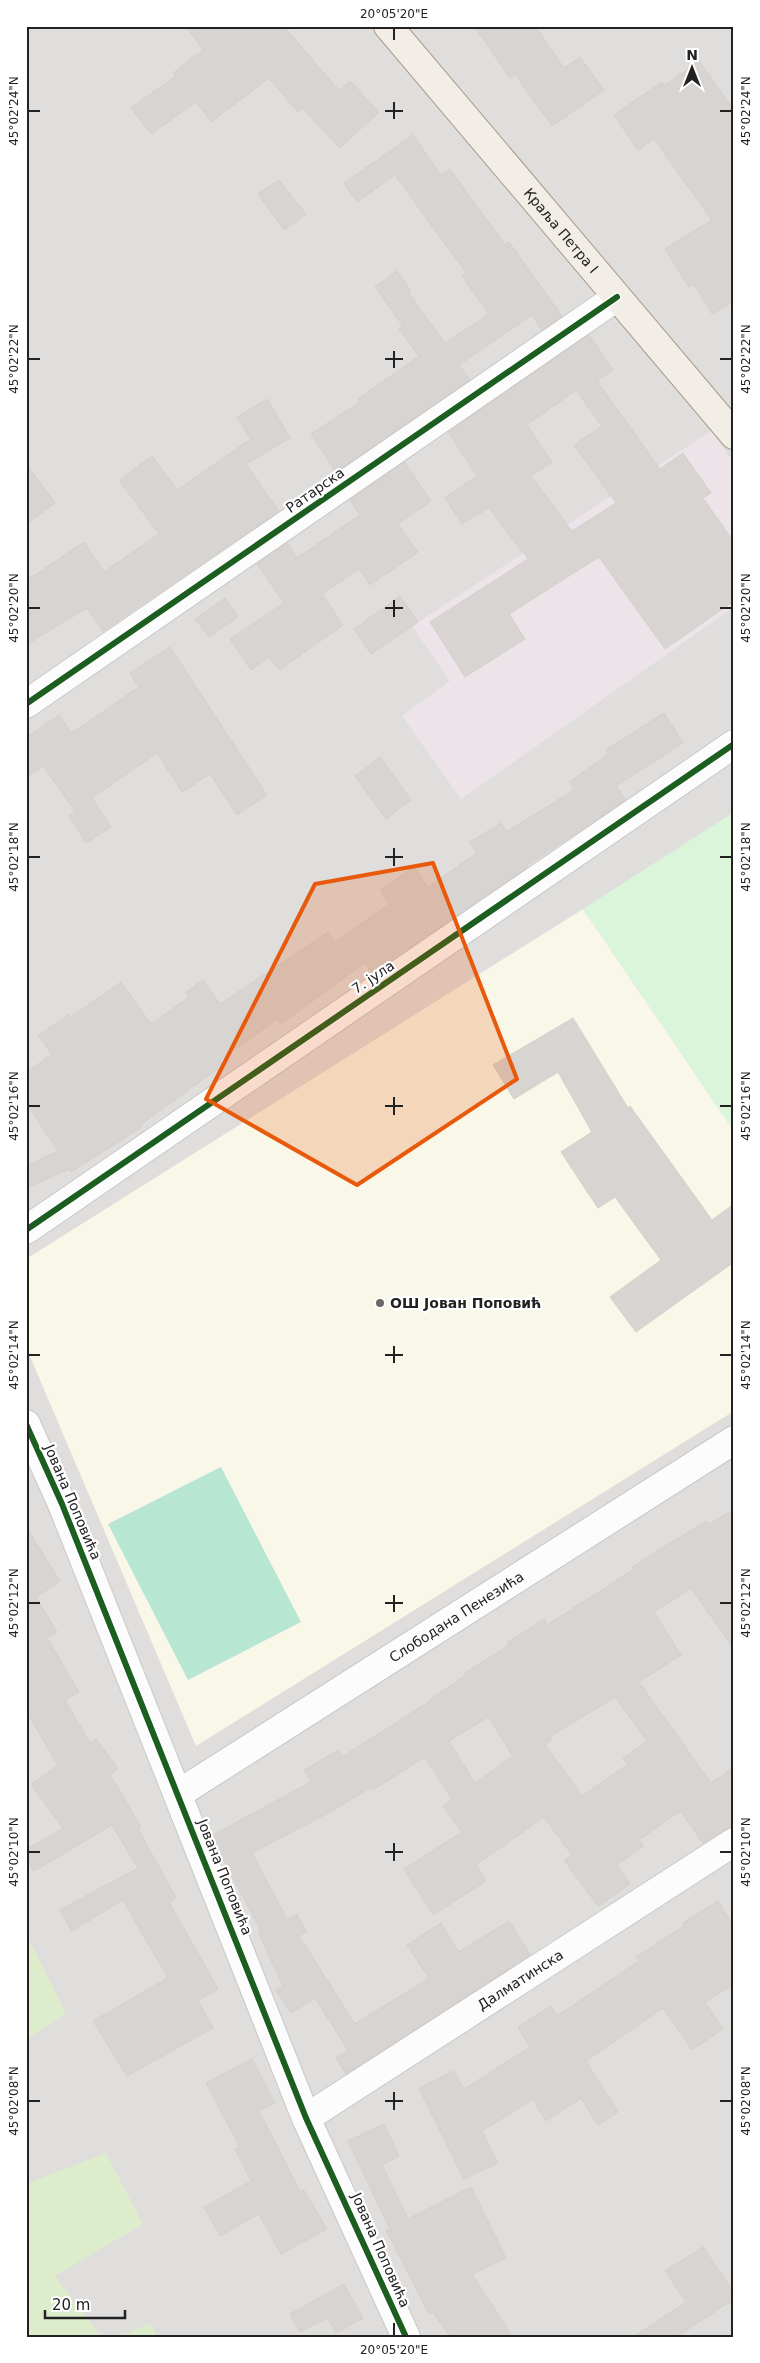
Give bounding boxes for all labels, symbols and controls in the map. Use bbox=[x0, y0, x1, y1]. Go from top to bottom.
text: 20°05'20"E bbox=[360, 7, 428, 21]
north arrow bbox=[668, 42, 718, 92]
text: N bbox=[686, 47, 698, 63]
text: 45°02'24"N bbox=[7, 76, 21, 146]
text: 45°02'24"N bbox=[739, 76, 753, 146]
street label: Краља Петра I bbox=[521, 185, 602, 276]
text: 45°02'22"N bbox=[7, 324, 21, 394]
text: 45°02'22"N bbox=[739, 324, 753, 394]
street label: Ратарска bbox=[283, 464, 347, 516]
text: 45°02'20"N bbox=[7, 573, 21, 643]
text: 45°02'20"N bbox=[739, 573, 753, 643]
text: 45°02'18"N bbox=[7, 822, 21, 892]
text: 45°02'18"N bbox=[739, 822, 753, 892]
street label: 7. јула bbox=[349, 957, 397, 997]
text: 45°02'16"N bbox=[7, 1071, 21, 1141]
text: 45°02'16"N bbox=[739, 1071, 753, 1141]
place label: ОШ Јован Поповић bbox=[390, 1295, 541, 1311]
marker: ОШ Јован Поповић bbox=[374, 1297, 386, 1309]
text: 45°02'14"N bbox=[7, 1320, 21, 1390]
text: 45°02'14"N bbox=[739, 1320, 753, 1390]
street label: Јована Поповића bbox=[41, 1441, 105, 1562]
text: 45°02'12"N bbox=[7, 1568, 21, 1638]
street label: Слободана Пенезића bbox=[386, 1568, 527, 1665]
text: 45°02'12"N bbox=[739, 1568, 753, 1638]
street label: Јована Поповића bbox=[194, 1816, 256, 1937]
text: 45°02'10"N bbox=[7, 1817, 21, 1887]
text: 45°02'10"N bbox=[739, 1817, 753, 1887]
street label: Далматинска bbox=[474, 1946, 566, 2013]
text: 45°02'08"N bbox=[7, 2066, 21, 2136]
text: 45°02'08"N bbox=[739, 2066, 753, 2136]
street label: Јована Поповића bbox=[348, 2189, 413, 2310]
scale bar bbox=[45, 2288, 125, 2320]
text: 20 m bbox=[52, 2296, 90, 2314]
text: 20°05'20"E bbox=[360, 2343, 428, 2357]

